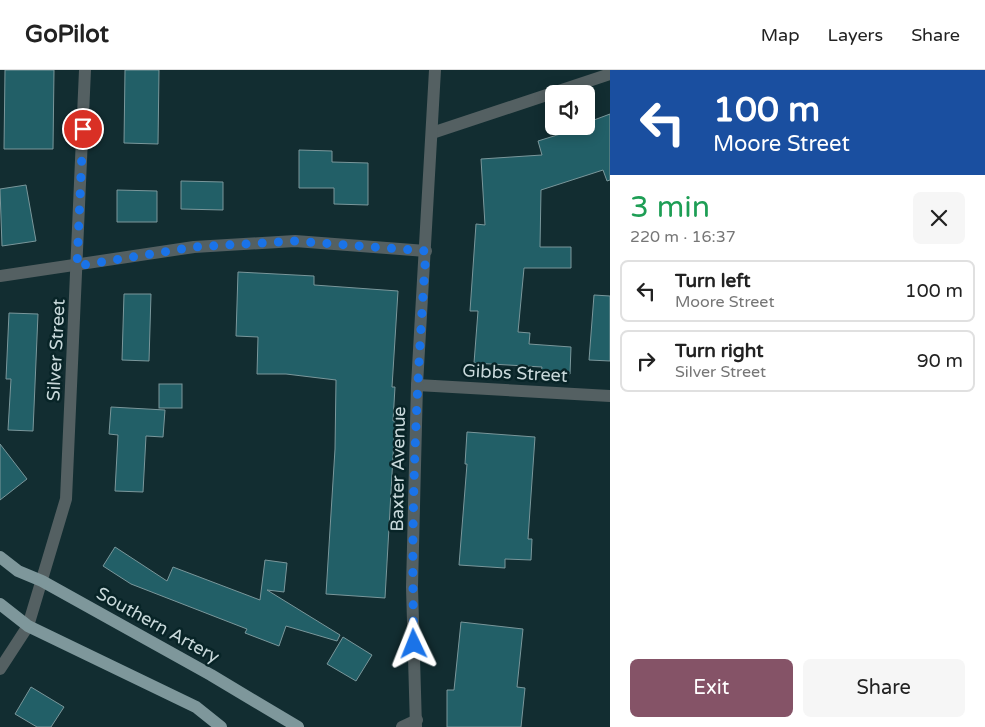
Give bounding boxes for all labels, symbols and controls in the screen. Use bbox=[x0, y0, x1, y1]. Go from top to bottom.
text: GoPilot bbox=[25, 20, 109, 49]
text: Map bbox=[761, 24, 800, 46]
text: Layers bbox=[828, 24, 883, 46]
text: Share bbox=[911, 24, 960, 46]
map controls bbox=[545, 85, 595, 135]
button: sound bbox=[545, 85, 595, 135]
text: 100 m bbox=[713, 89, 820, 131]
icon: left bbox=[630, 90, 695, 155]
pin bbox=[62, 108, 104, 150]
icon: arrive bbox=[69, 115, 97, 143]
text: Moore Street bbox=[713, 131, 850, 157]
text: 3 min bbox=[630, 189, 710, 226]
button: close bbox=[913, 192, 965, 244]
text: 220 m · 16:37 bbox=[630, 227, 736, 247]
text: Turn left bbox=[675, 270, 751, 292]
icon: left bbox=[632, 277, 660, 305]
text: 100 m bbox=[905, 280, 963, 302]
text: Moore Street bbox=[675, 292, 775, 312]
street label: Silver Street bbox=[42, 298, 70, 402]
text: Turn right bbox=[675, 340, 763, 362]
icon: right bbox=[632, 347, 660, 375]
text: 90 m bbox=[917, 350, 963, 372]
street label: Gibbs Street bbox=[462, 359, 568, 387]
text: Silver Street bbox=[675, 362, 766, 382]
street label: Baxter Avenue bbox=[386, 406, 410, 532]
street label: Southern Artery bbox=[93, 582, 224, 668]
position arrow bbox=[387, 617, 439, 669]
button: Exit bbox=[630, 659, 793, 717]
button: Share bbox=[803, 659, 965, 717]

